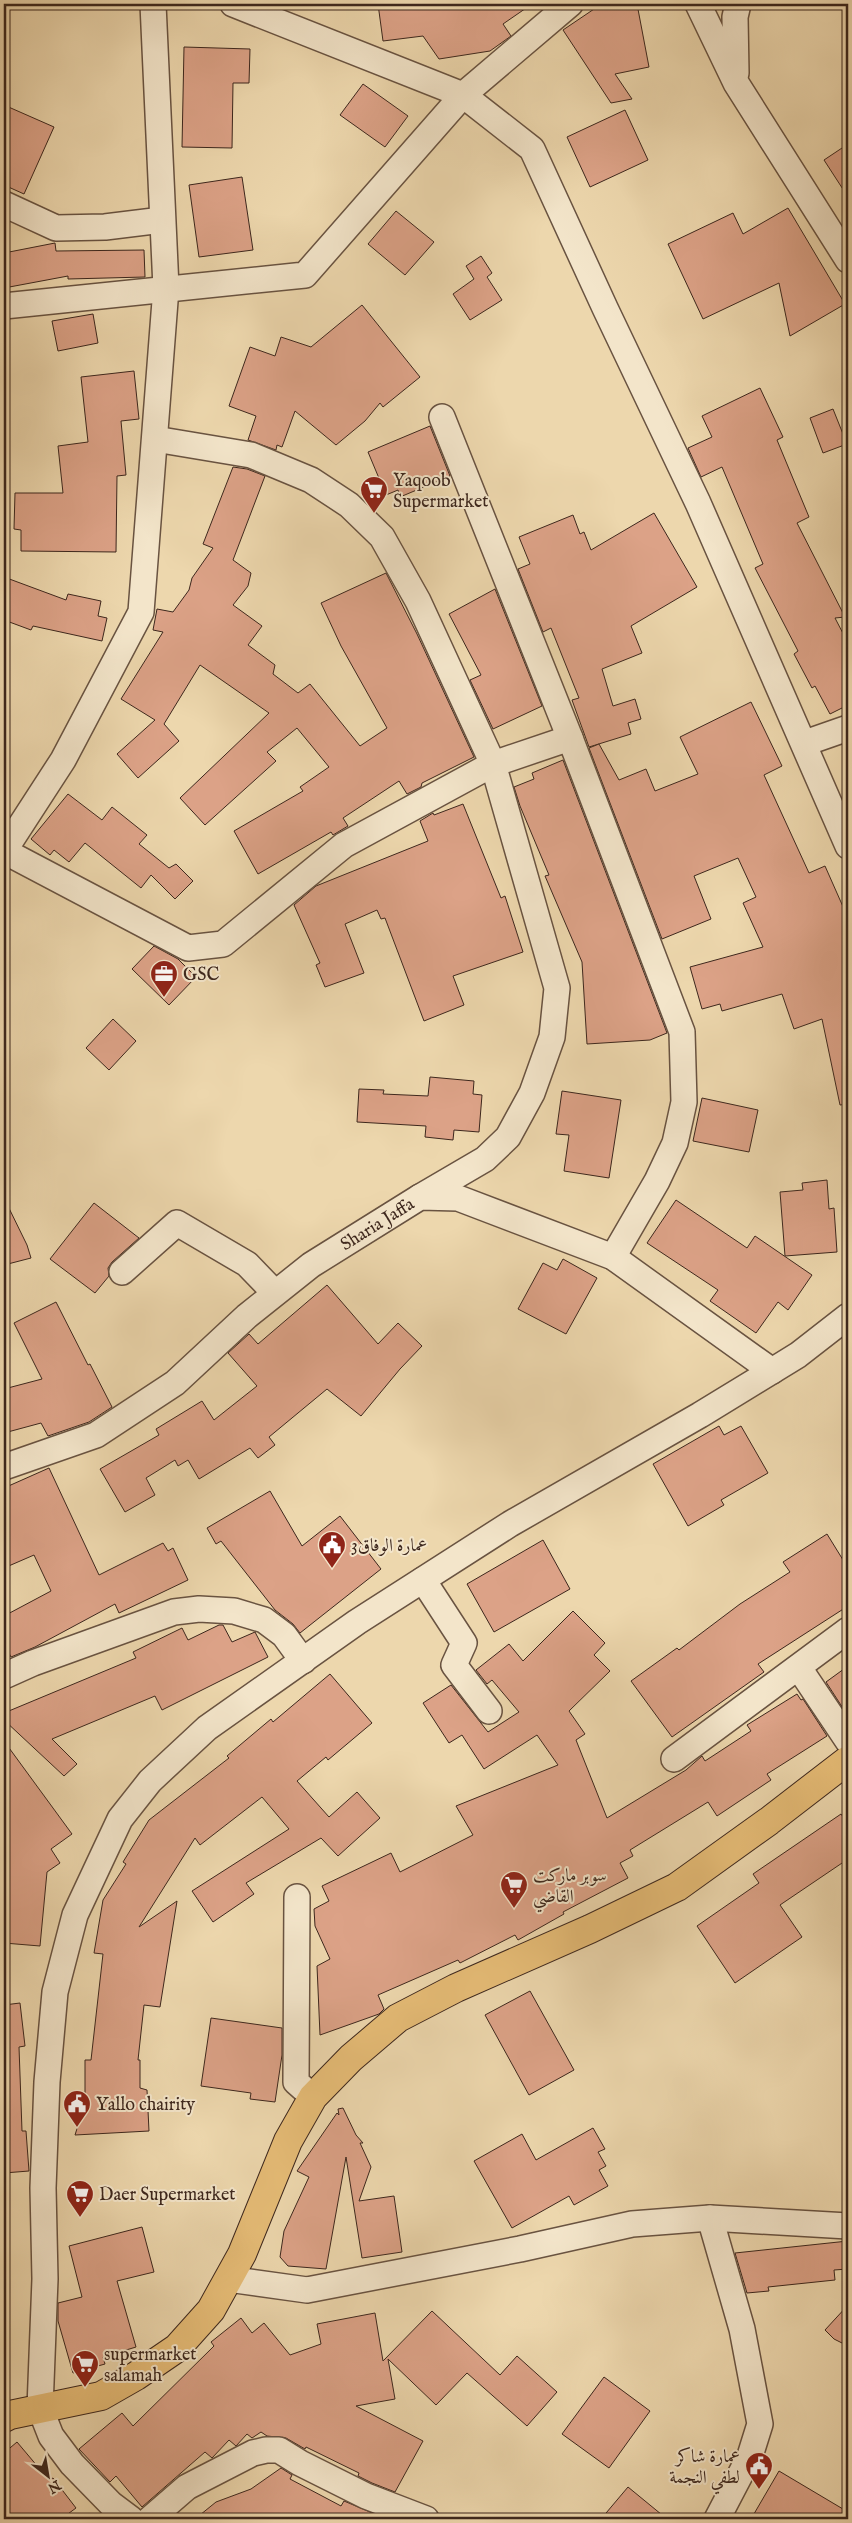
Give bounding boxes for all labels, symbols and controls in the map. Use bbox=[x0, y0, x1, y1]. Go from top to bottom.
place label: Yaqoob Supermarket bbox=[393, 470, 488, 514]
supermarket icon: Yaqoob Supermarket bbox=[359, 475, 389, 514]
office icon: GSC bbox=[149, 959, 179, 998]
place label: GSC bbox=[183, 964, 220, 987]
street label: Sharia Jaffa bbox=[337, 1193, 419, 1257]
public building icon: عمارة الوفاق3 bbox=[317, 1530, 347, 1569]
place label: عمارة الوفاق3 bbox=[351, 1535, 427, 1558]
place label: سوبر ماركت القاضي bbox=[533, 1865, 607, 1913]
supermarket icon: سوبر ماركت القاضي bbox=[499, 1870, 529, 1909]
public building icon: Yallo chairity bbox=[62, 2089, 92, 2128]
place label: Yallo chairity bbox=[96, 2094, 195, 2117]
supermarket icon: Daer Supermarket bbox=[65, 2179, 95, 2218]
place label: Daer Supermarket bbox=[99, 2184, 235, 2207]
place label: supermarket salamah bbox=[104, 2344, 196, 2388]
supermarket icon: supermarket salamah bbox=[70, 2349, 100, 2388]
place label: عمارة شاكر لطفي النجمة bbox=[669, 2446, 740, 2495]
north arrow bbox=[22, 2450, 72, 2500]
public building icon: عمارة شاكر لطفي النجمة bbox=[744, 2451, 774, 2490]
text: N bbox=[44, 2475, 65, 2497]

